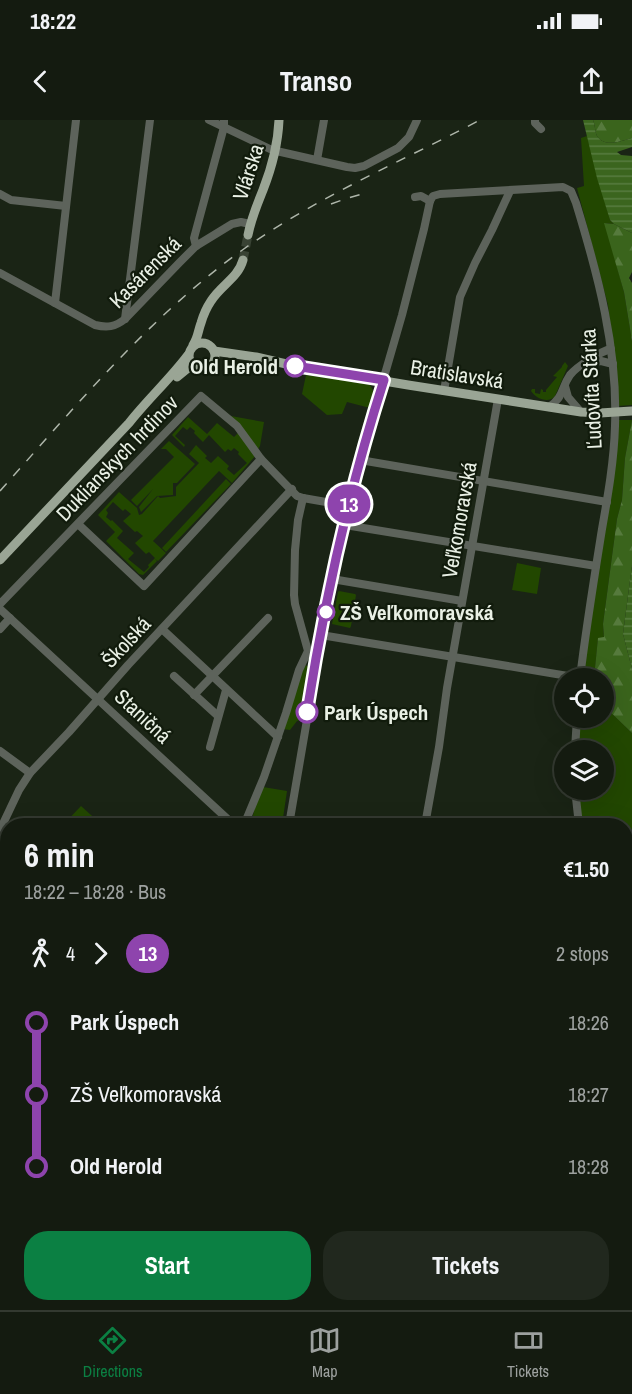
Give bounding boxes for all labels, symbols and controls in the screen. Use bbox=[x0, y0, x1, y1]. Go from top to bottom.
text: 18:22 bbox=[30, 6, 76, 36]
text: Transo bbox=[280, 63, 352, 99]
icon: back bbox=[24, 65, 57, 98]
icon: share bbox=[575, 65, 608, 98]
street label: Vlárska bbox=[225, 140, 271, 204]
street label: Kasárenská bbox=[103, 229, 188, 314]
street label: Ľudovíta Stárka bbox=[573, 328, 609, 450]
place label: Old Herold bbox=[190, 352, 278, 381]
street label: Bratislavská bbox=[408, 352, 506, 396]
marker: Old Herold bbox=[284, 355, 306, 377]
street label: Duklianskych hrdinov bbox=[49, 388, 185, 527]
street label: Veľkomoravská bbox=[435, 459, 484, 580]
line badge: 13 bbox=[322, 484, 376, 524]
text: 13 bbox=[339, 490, 359, 519]
place label: ZŠ Veľkomoravská bbox=[340, 598, 494, 627]
marker: ZŠ Veľkomoravská bbox=[317, 603, 335, 621]
street label: Školská bbox=[95, 610, 157, 674]
map controls bbox=[554, 668, 614, 800]
button: locate bbox=[554, 668, 614, 728]
street label: Staničná bbox=[108, 682, 178, 750]
place label: Park Úspech bbox=[324, 698, 428, 727]
marker: Park Úspech bbox=[296, 701, 318, 723]
button: layers bbox=[554, 740, 614, 800]
text: 6 min bbox=[24, 833, 95, 877]
text: €1.50 bbox=[564, 854, 609, 884]
text: 18:22 – 18:28 · Bus bbox=[24, 878, 166, 905]
icon: walk bbox=[24, 937, 57, 970]
icon: forward bbox=[84, 937, 117, 970]
text: 13 bbox=[138, 939, 157, 968]
text: 4 bbox=[66, 940, 75, 967]
text: 2 stops bbox=[556, 940, 609, 967]
text: Park Úspech bbox=[70, 1007, 179, 1037]
text: 18:26 bbox=[568, 1009, 609, 1036]
text: ZŠ Veľkomoravská bbox=[70, 1079, 221, 1109]
text: 18:27 bbox=[568, 1081, 609, 1108]
text: Old Herold bbox=[70, 1151, 162, 1181]
text: 18:28 bbox=[568, 1153, 609, 1180]
button: Start bbox=[24, 1231, 311, 1300]
button: Tickets bbox=[323, 1231, 609, 1300]
tab: Directions bbox=[83, 1324, 143, 1382]
tab: Map bbox=[308, 1324, 341, 1382]
tab: Tickets bbox=[507, 1324, 549, 1382]

